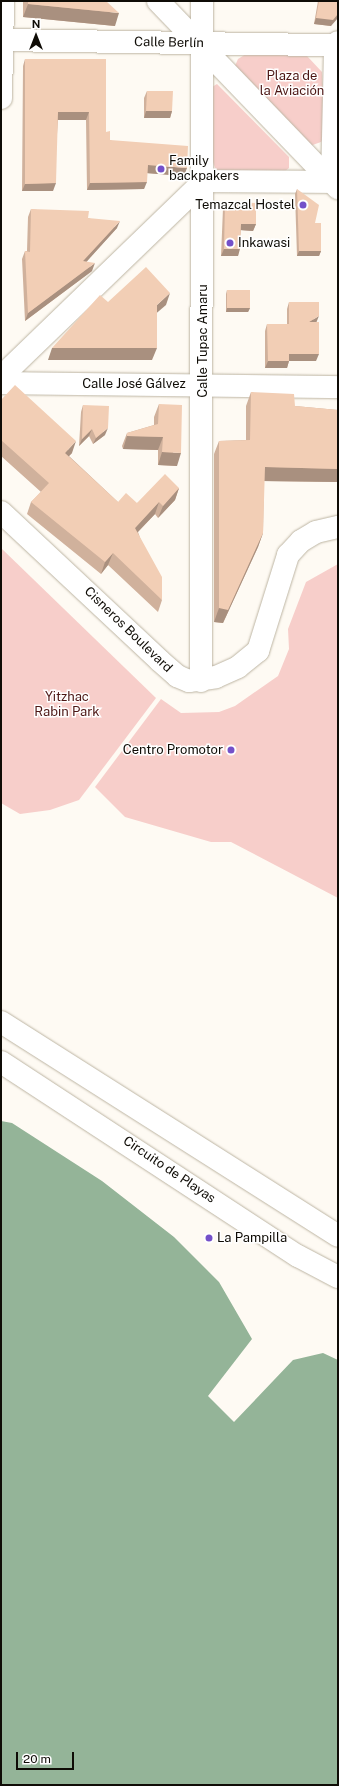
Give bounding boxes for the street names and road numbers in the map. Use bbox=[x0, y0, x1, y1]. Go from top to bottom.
street label: Calle Berlín bbox=[134, 35, 204, 51]
street label: Calle Tupac Amaru bbox=[195, 284, 211, 398]
street label: Calle José Gálvez bbox=[82, 376, 186, 392]
street label: Cisneros Boulevard bbox=[81, 584, 175, 676]
street label: Circuito de Playas bbox=[120, 1133, 218, 1207]

